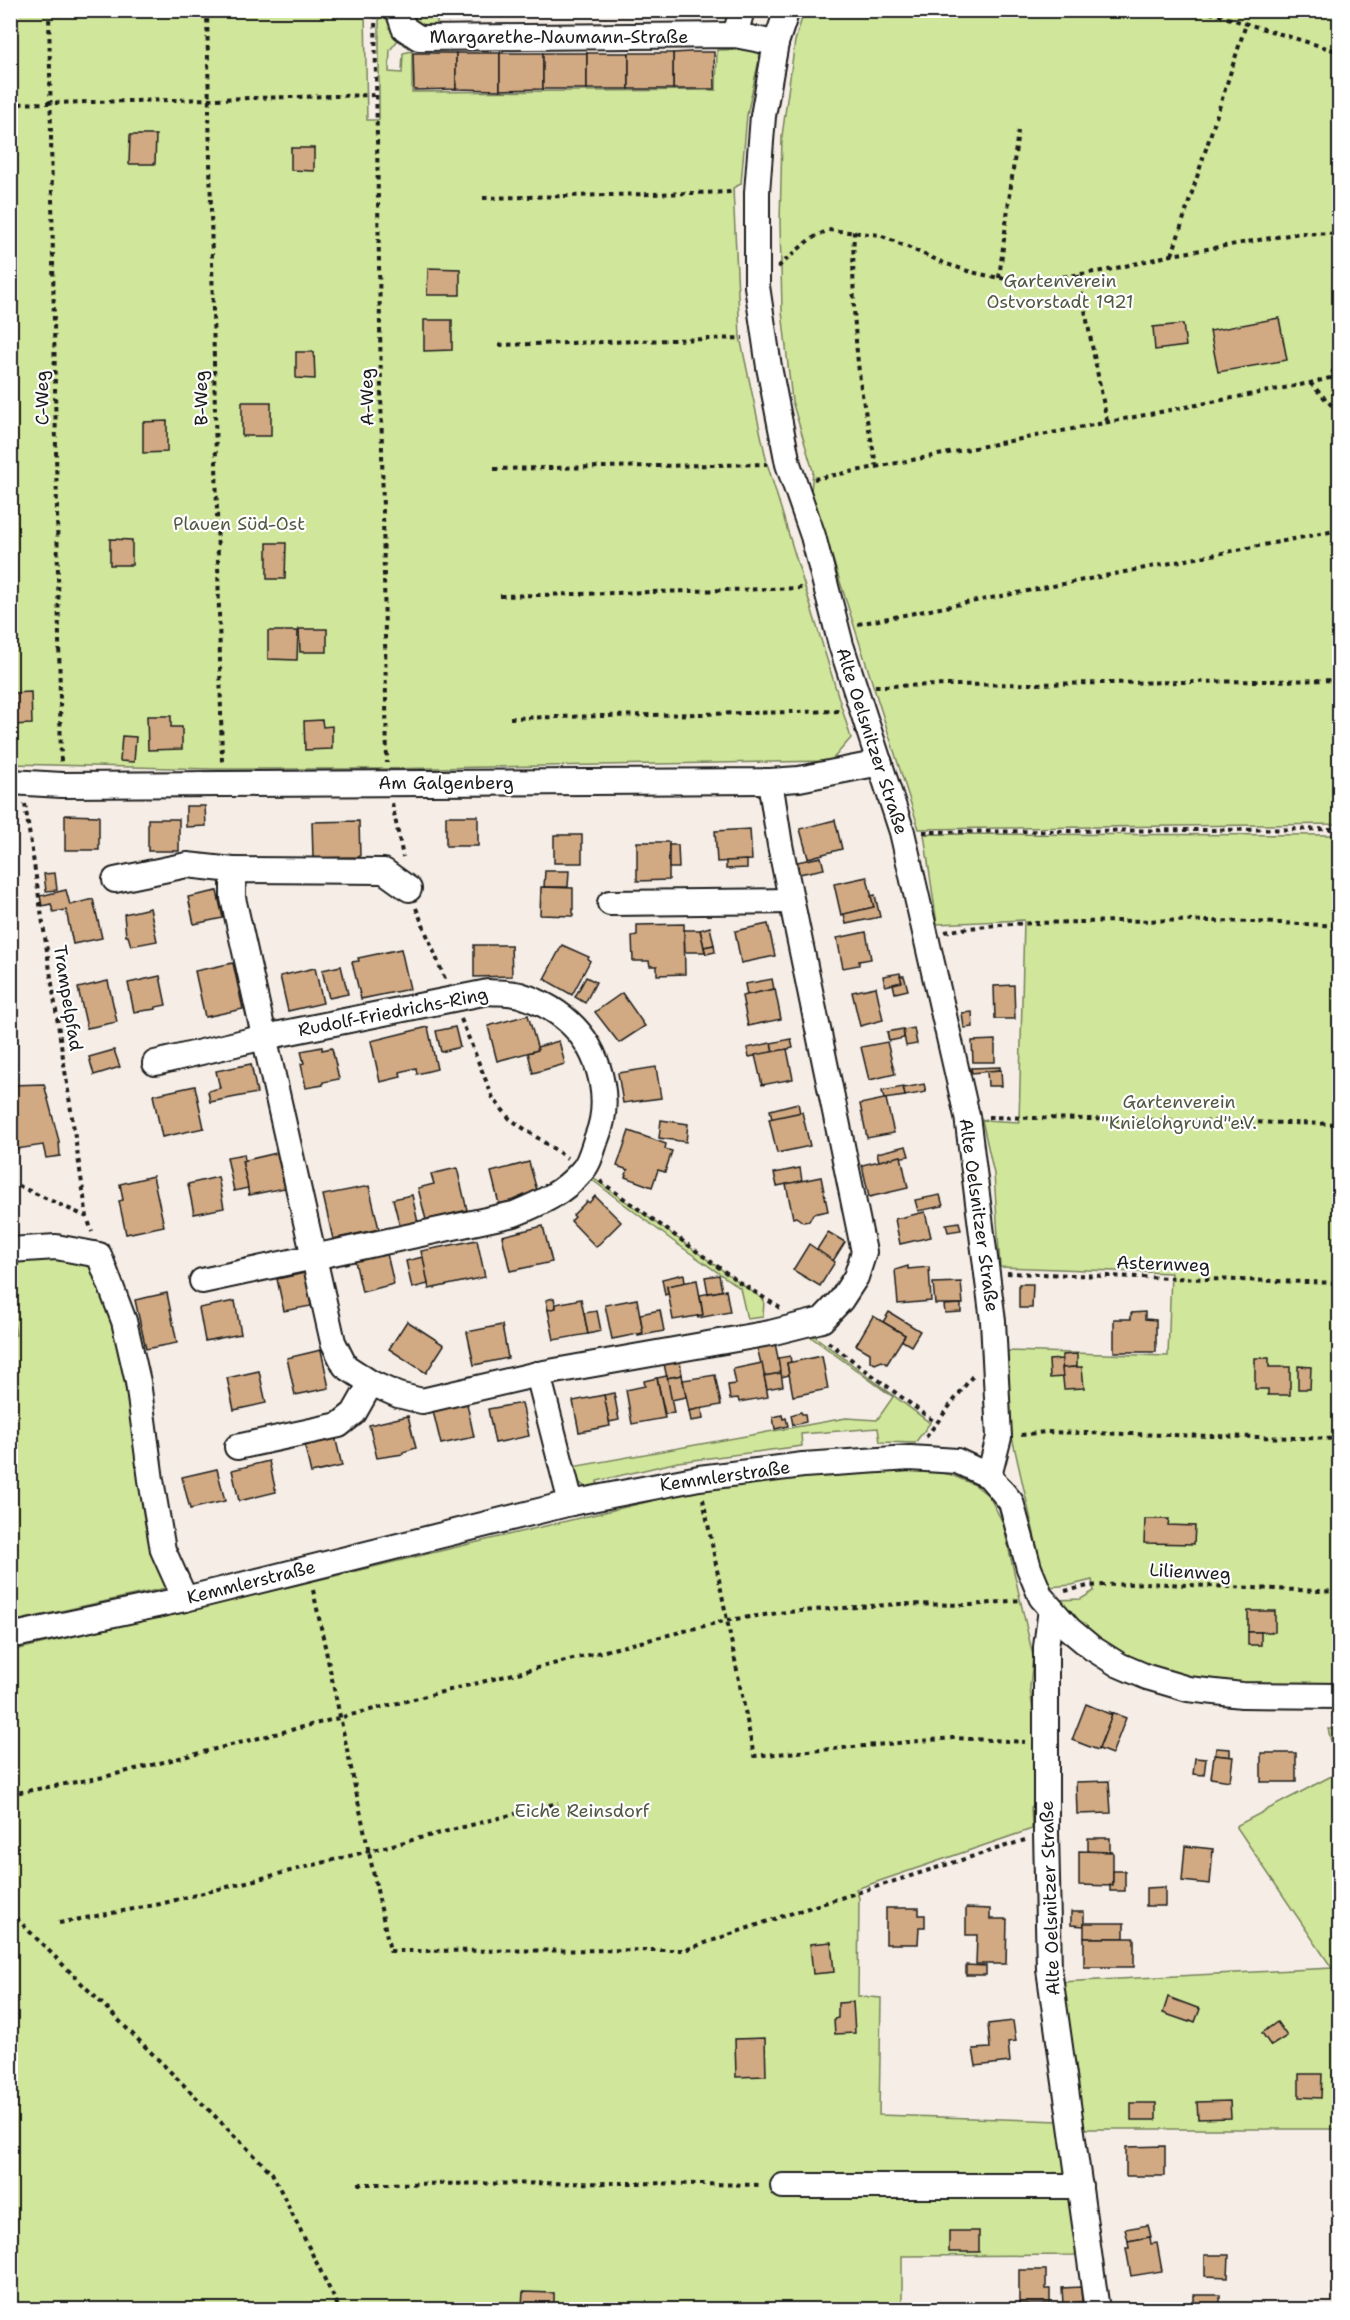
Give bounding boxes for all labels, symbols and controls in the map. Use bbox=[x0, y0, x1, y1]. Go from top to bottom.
street label: Margarethe-Naumann-Straße bbox=[430, 25, 688, 49]
park label: Gartenverein Ostvorstadt 1921 bbox=[986, 269, 1134, 314]
street label: A-Weg bbox=[354, 368, 380, 426]
street label: C-Weg bbox=[30, 370, 54, 426]
street label: B-Weg bbox=[189, 370, 213, 426]
park label: Plauen Süd-Ost bbox=[173, 512, 305, 536]
street label: Alte Oelsnitzer Straße bbox=[830, 644, 914, 838]
street label: Am Galgenberg bbox=[378, 771, 514, 795]
street label: Trampelpfad bbox=[48, 943, 88, 1053]
street label: Rudolf-Friedrichs-Ring bbox=[296, 982, 490, 1042]
park label: Gartenverein "Knielohgrund"e.V. bbox=[1101, 1090, 1257, 1135]
street label: Alte Oelsnitzer Straße bbox=[954, 1117, 1004, 1313]
street label: Asternweg bbox=[1116, 1250, 1210, 1278]
street label: Kemmlerstraße bbox=[658, 1455, 792, 1497]
street label: Kemmlerstraße bbox=[184, 1554, 318, 1610]
street label: Lilienweg bbox=[1149, 1558, 1231, 1586]
park label: Eiche Reinsdorf bbox=[515, 1799, 650, 1823]
street label: Alte Oelsnitzer Straße bbox=[1035, 1800, 1065, 1996]

